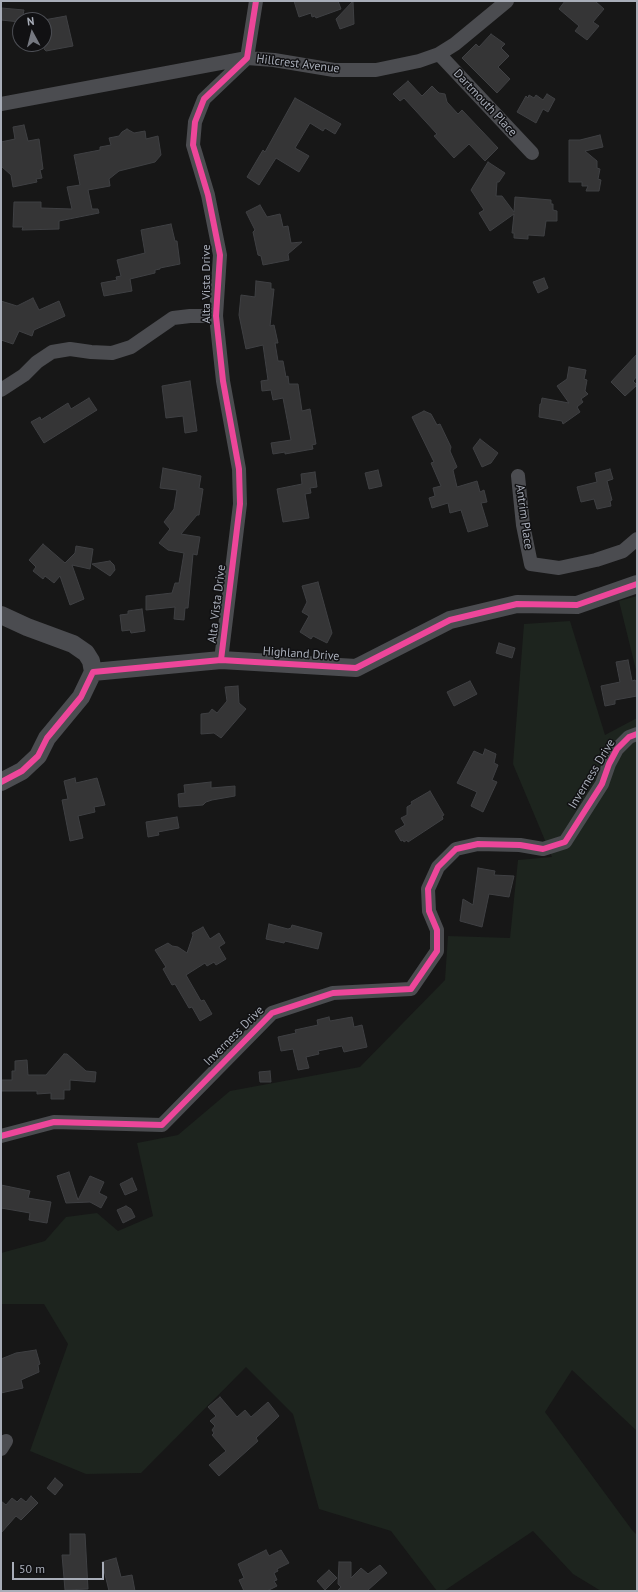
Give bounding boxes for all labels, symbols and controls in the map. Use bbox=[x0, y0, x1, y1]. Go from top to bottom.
north arrow bbox=[12, 12, 52, 52]
text: N bbox=[26, 14, 35, 28]
street label: Hillcrest Avenue bbox=[256, 52, 340, 76]
street label: Dartmouth Place bbox=[450, 67, 520, 139]
street label: Alta Vista Drive bbox=[200, 245, 214, 323]
street label: Antrim Place bbox=[512, 484, 536, 550]
street label: Alta Vista Drive bbox=[205, 564, 229, 644]
street label: Highland Drive bbox=[262, 644, 340, 664]
street label: Inverness Drive bbox=[566, 737, 618, 811]
street label: Inverness Drive bbox=[201, 1003, 267, 1069]
scale bar bbox=[14, 1554, 106, 1580]
text: 50 m bbox=[19, 1561, 45, 1576]

